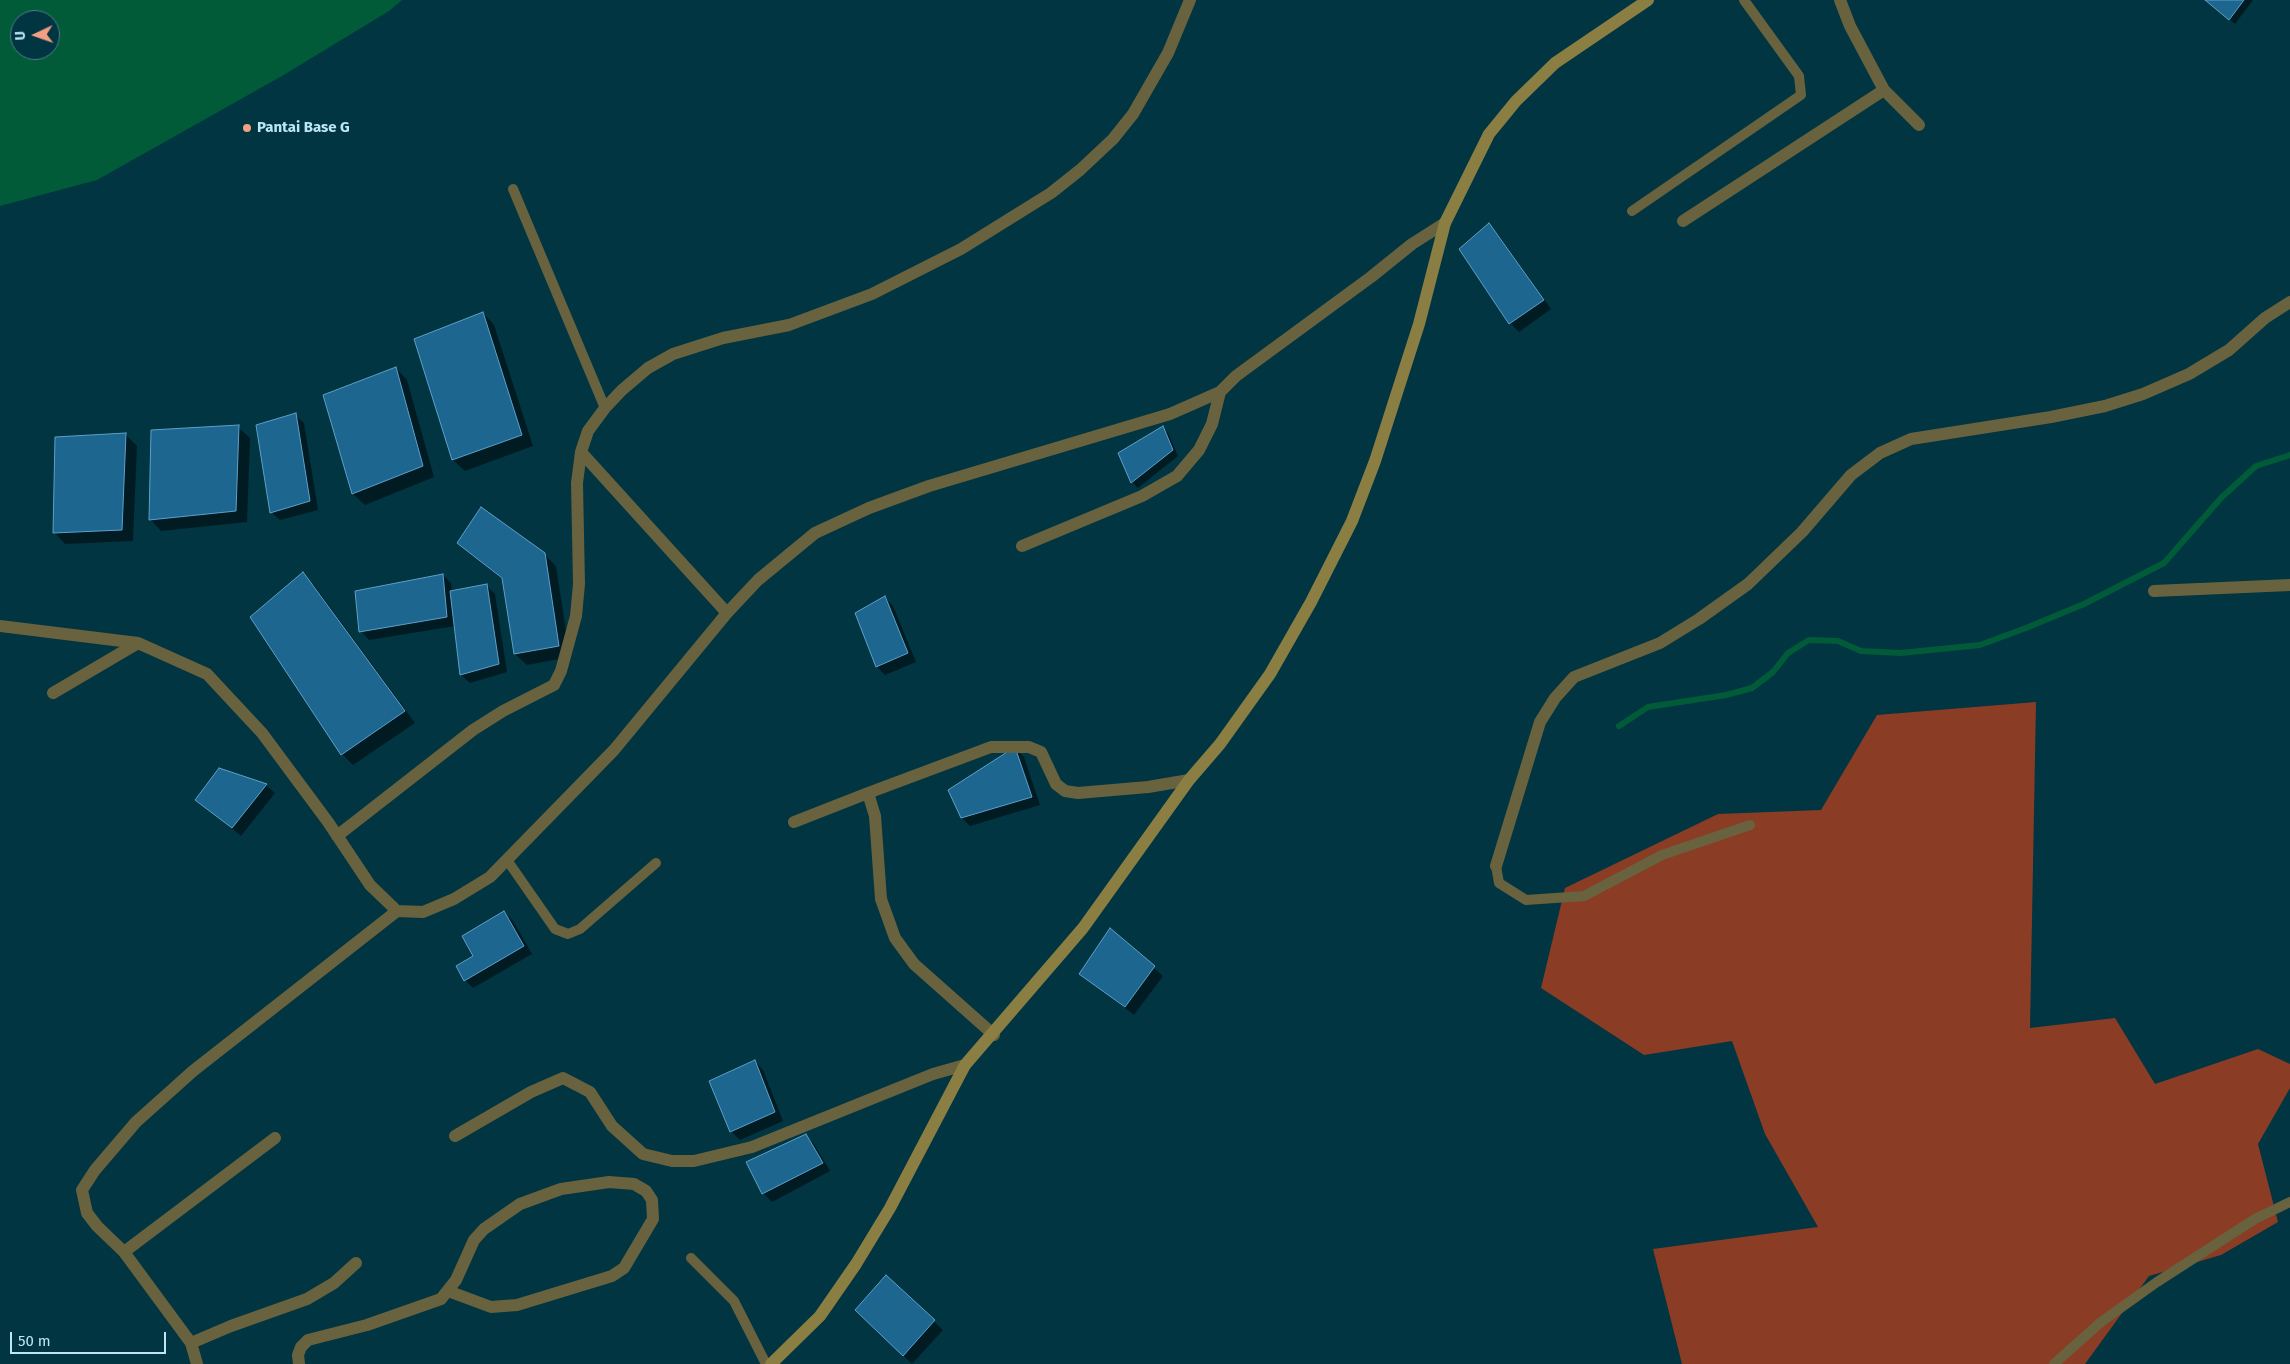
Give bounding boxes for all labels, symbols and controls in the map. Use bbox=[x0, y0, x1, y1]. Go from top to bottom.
north arrow bbox=[10, 10, 60, 60]
text: U bbox=[12, 31, 29, 41]
place label: Pantai Base G bbox=[257, 119, 350, 137]
marker: Pantai Base G bbox=[241, 122, 253, 134]
scale bar bbox=[12, 1322, 169, 1354]
text: 50 m bbox=[18, 1332, 51, 1350]

